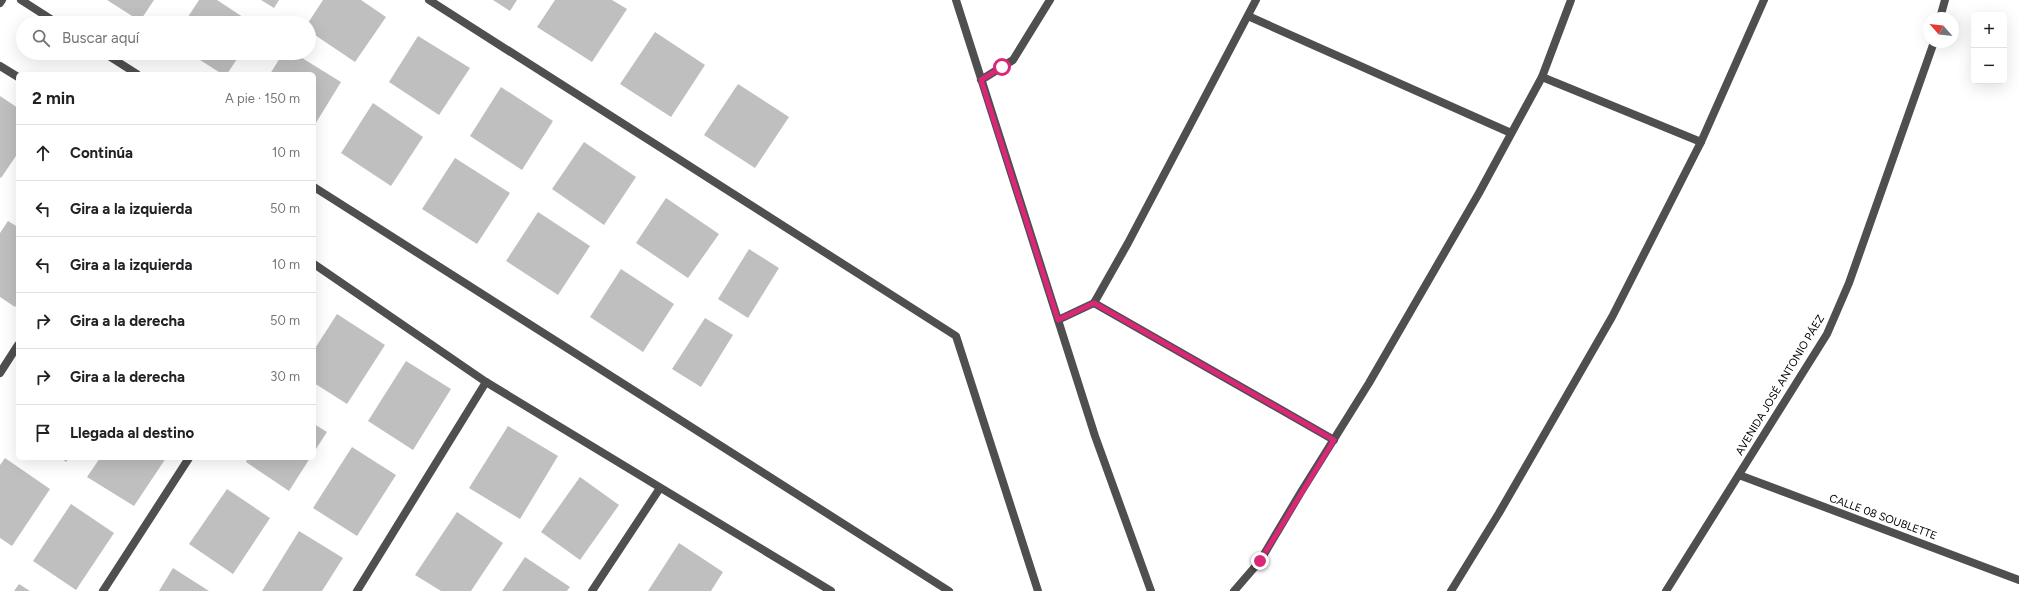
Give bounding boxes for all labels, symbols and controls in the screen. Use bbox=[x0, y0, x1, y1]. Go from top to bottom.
north arrow bbox=[1923, 12, 1959, 48]
map controls bbox=[1971, 12, 2007, 84]
button: + bbox=[1971, 12, 2007, 48]
search box bbox=[16, 16, 316, 60]
icon: search bbox=[30, 27, 52, 49]
text: Buscar aquí bbox=[62, 29, 139, 47]
button: − bbox=[1971, 48, 2007, 84]
route start bbox=[993, 58, 1011, 76]
text: 2 min bbox=[32, 88, 75, 108]
text: A pie · 150 m bbox=[225, 91, 300, 106]
icon: ahead bbox=[32, 142, 54, 164]
text: Continúa bbox=[70, 144, 133, 162]
text: 10 m bbox=[272, 145, 300, 160]
icon: left bbox=[32, 198, 54, 220]
text: Gira a la izquierda bbox=[70, 200, 192, 218]
text: 50 m bbox=[270, 201, 300, 216]
icon: left bbox=[32, 254, 54, 276]
text: Gira a la izquierda bbox=[70, 256, 192, 274]
text: 10 m bbox=[272, 257, 300, 272]
icon: right bbox=[32, 310, 54, 332]
text: Gira a la derecha bbox=[70, 312, 185, 330]
text: 50 m bbox=[270, 313, 300, 328]
street label: AVENIDA JOSÉ ANTONIO PÁEZ bbox=[1733, 313, 1827, 457]
icon: right bbox=[32, 366, 54, 388]
text: Gira a la derecha bbox=[70, 368, 185, 386]
text: 30 m bbox=[270, 369, 300, 384]
icon: arrive bbox=[32, 422, 54, 444]
text: Llegada al destino bbox=[70, 424, 194, 442]
street label: CALLE 08 SOUBLETTE bbox=[1828, 492, 1938, 542]
route end bbox=[1251, 552, 1269, 570]

